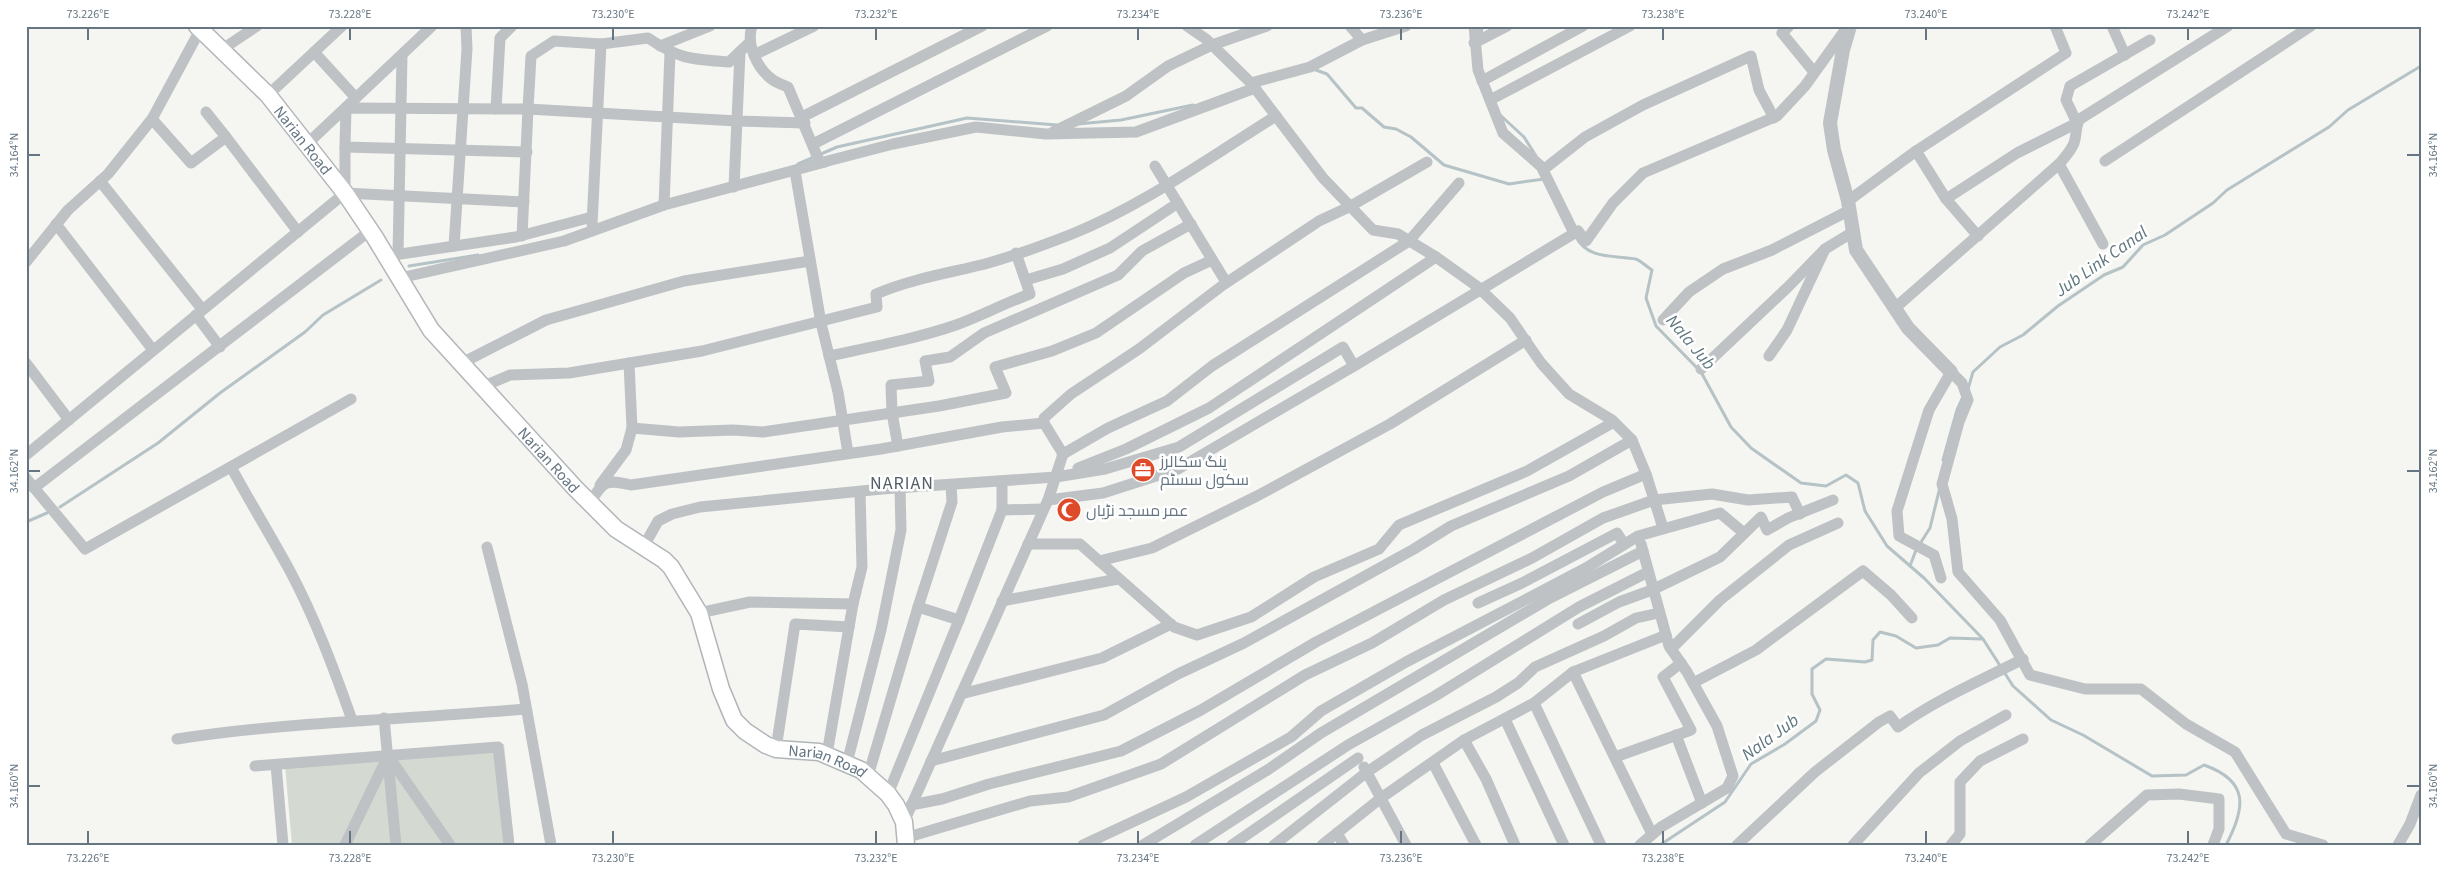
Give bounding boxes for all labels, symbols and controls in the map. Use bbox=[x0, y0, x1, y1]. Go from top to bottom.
text: 73.226°E bbox=[66, 6, 110, 23]
text: 73.228°E bbox=[328, 6, 372, 23]
text: 73.230°E bbox=[591, 6, 635, 23]
text: 73.232°E bbox=[854, 6, 898, 23]
text: 73.234°E bbox=[1116, 6, 1160, 23]
text: 73.236°E bbox=[1379, 6, 1423, 23]
text: 73.238°E bbox=[1641, 6, 1685, 23]
text: 73.240°E bbox=[1904, 6, 1948, 23]
text: 73.242°E bbox=[2166, 6, 2210, 23]
street label: Narian Road bbox=[268, 101, 337, 180]
text: 34.164°N bbox=[6, 133, 23, 177]
text: 34.164°N bbox=[2425, 133, 2442, 177]
water label: Jub Link Canal bbox=[2049, 220, 2153, 303]
water label: Nala Jub bbox=[1660, 309, 1721, 376]
street label: Narian Road bbox=[513, 423, 584, 498]
text: 34.162°N bbox=[6, 449, 23, 493]
text: 34.162°N bbox=[2425, 449, 2442, 493]
place label: ینگ سکالرز سکول سسٹم bbox=[1159, 451, 1249, 491]
office icon: ینگ سکالرز سکول سسٹم bbox=[1130, 457, 1156, 483]
district label: NARIAN bbox=[870, 471, 934, 496]
mosque icon: عمر مسجد نڑیاں bbox=[1056, 497, 1082, 523]
place label: عمر مسجد نڑیاں bbox=[1086, 500, 1188, 522]
water label: Nala Jub bbox=[1736, 708, 1804, 767]
street label: Narian Road bbox=[788, 740, 872, 783]
text: 34.160°N bbox=[6, 764, 23, 808]
text: 34.160°N bbox=[2425, 764, 2442, 808]
text: 73.226°E bbox=[66, 850, 110, 867]
text: 73.228°E bbox=[328, 850, 372, 867]
text: 73.230°E bbox=[591, 850, 635, 867]
text: 73.232°E bbox=[854, 850, 898, 867]
text: 73.234°E bbox=[1116, 850, 1160, 867]
text: 73.236°E bbox=[1379, 850, 1423, 867]
text: 73.238°E bbox=[1641, 850, 1685, 867]
text: 73.240°E bbox=[1904, 850, 1948, 867]
text: 73.242°E bbox=[2166, 850, 2210, 867]

